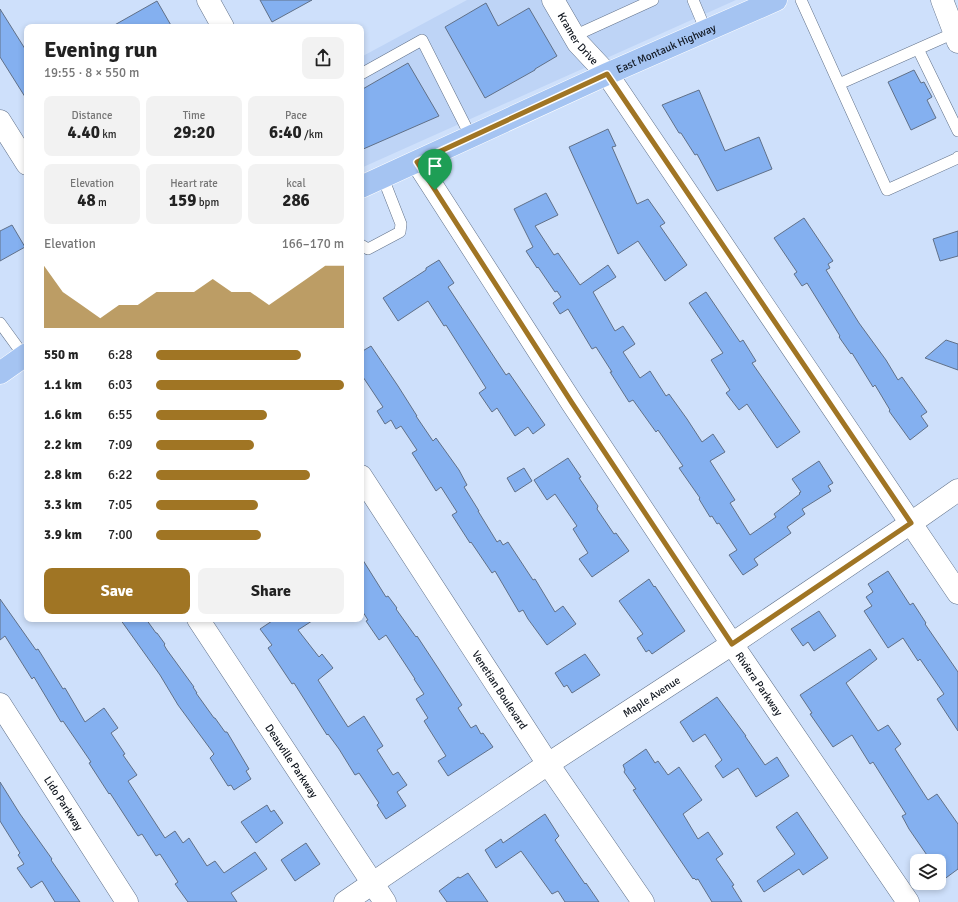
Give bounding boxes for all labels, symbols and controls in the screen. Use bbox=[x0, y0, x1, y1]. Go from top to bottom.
street label: Kramer Drive bbox=[555, 10, 601, 68]
street label: East Montauk Highway bbox=[614, 21, 719, 76]
text: Evening run bbox=[44, 36, 158, 63]
button: share bbox=[302, 37, 344, 79]
text: 19:55 · 8 × 550 m bbox=[44, 65, 139, 81]
text: Distance bbox=[72, 109, 112, 122]
text: Time bbox=[183, 109, 205, 122]
text: Pace bbox=[285, 109, 307, 122]
text: 4.40 bbox=[67, 122, 100, 143]
text: 29:20 bbox=[173, 122, 215, 143]
text: 6:40 bbox=[269, 122, 302, 143]
text: km bbox=[100, 128, 117, 141]
text: /km bbox=[302, 128, 323, 141]
pin bbox=[418, 149, 452, 190]
icon: arrive bbox=[424, 155, 446, 177]
text: Elevation bbox=[70, 177, 114, 190]
text: Heart rate bbox=[170, 177, 218, 190]
text: kcal bbox=[286, 177, 306, 190]
text: 48 bbox=[77, 190, 96, 211]
text: 159 bbox=[169, 190, 196, 211]
text: 286 bbox=[282, 190, 310, 211]
text: m bbox=[96, 196, 107, 209]
text: bpm bbox=[196, 196, 219, 209]
text: Elevation bbox=[44, 236, 96, 252]
text: 166–170 m bbox=[282, 236, 344, 252]
text: 550 m bbox=[44, 347, 78, 363]
text: 6:28 bbox=[108, 347, 133, 363]
text: 1.1 km bbox=[44, 377, 82, 393]
text: 6:03 bbox=[108, 377, 133, 393]
text: 1.6 km bbox=[44, 407, 82, 423]
text: 6:55 bbox=[108, 407, 133, 423]
text: 2.2 km bbox=[44, 437, 82, 453]
text: 7:09 bbox=[108, 437, 133, 453]
text: 2.8 km bbox=[44, 467, 82, 483]
text: 6:22 bbox=[108, 467, 133, 483]
text: 3.3 km bbox=[44, 497, 82, 513]
text: 7:05 bbox=[108, 497, 133, 513]
text: 3.9 km bbox=[44, 527, 82, 543]
text: 7:00 bbox=[108, 527, 133, 543]
button: Save bbox=[44, 568, 190, 614]
button: Share bbox=[198, 568, 344, 614]
street label: Venetian Boulevard bbox=[469, 648, 530, 732]
street label: Riviera Parkway bbox=[732, 650, 786, 719]
street label: Maple Avenue bbox=[621, 674, 683, 720]
street label: Deauville Parkway bbox=[262, 722, 321, 801]
street label: Lido Parkway bbox=[41, 774, 86, 834]
map controls bbox=[910, 854, 946, 890]
button: layers bbox=[910, 854, 946, 890]

